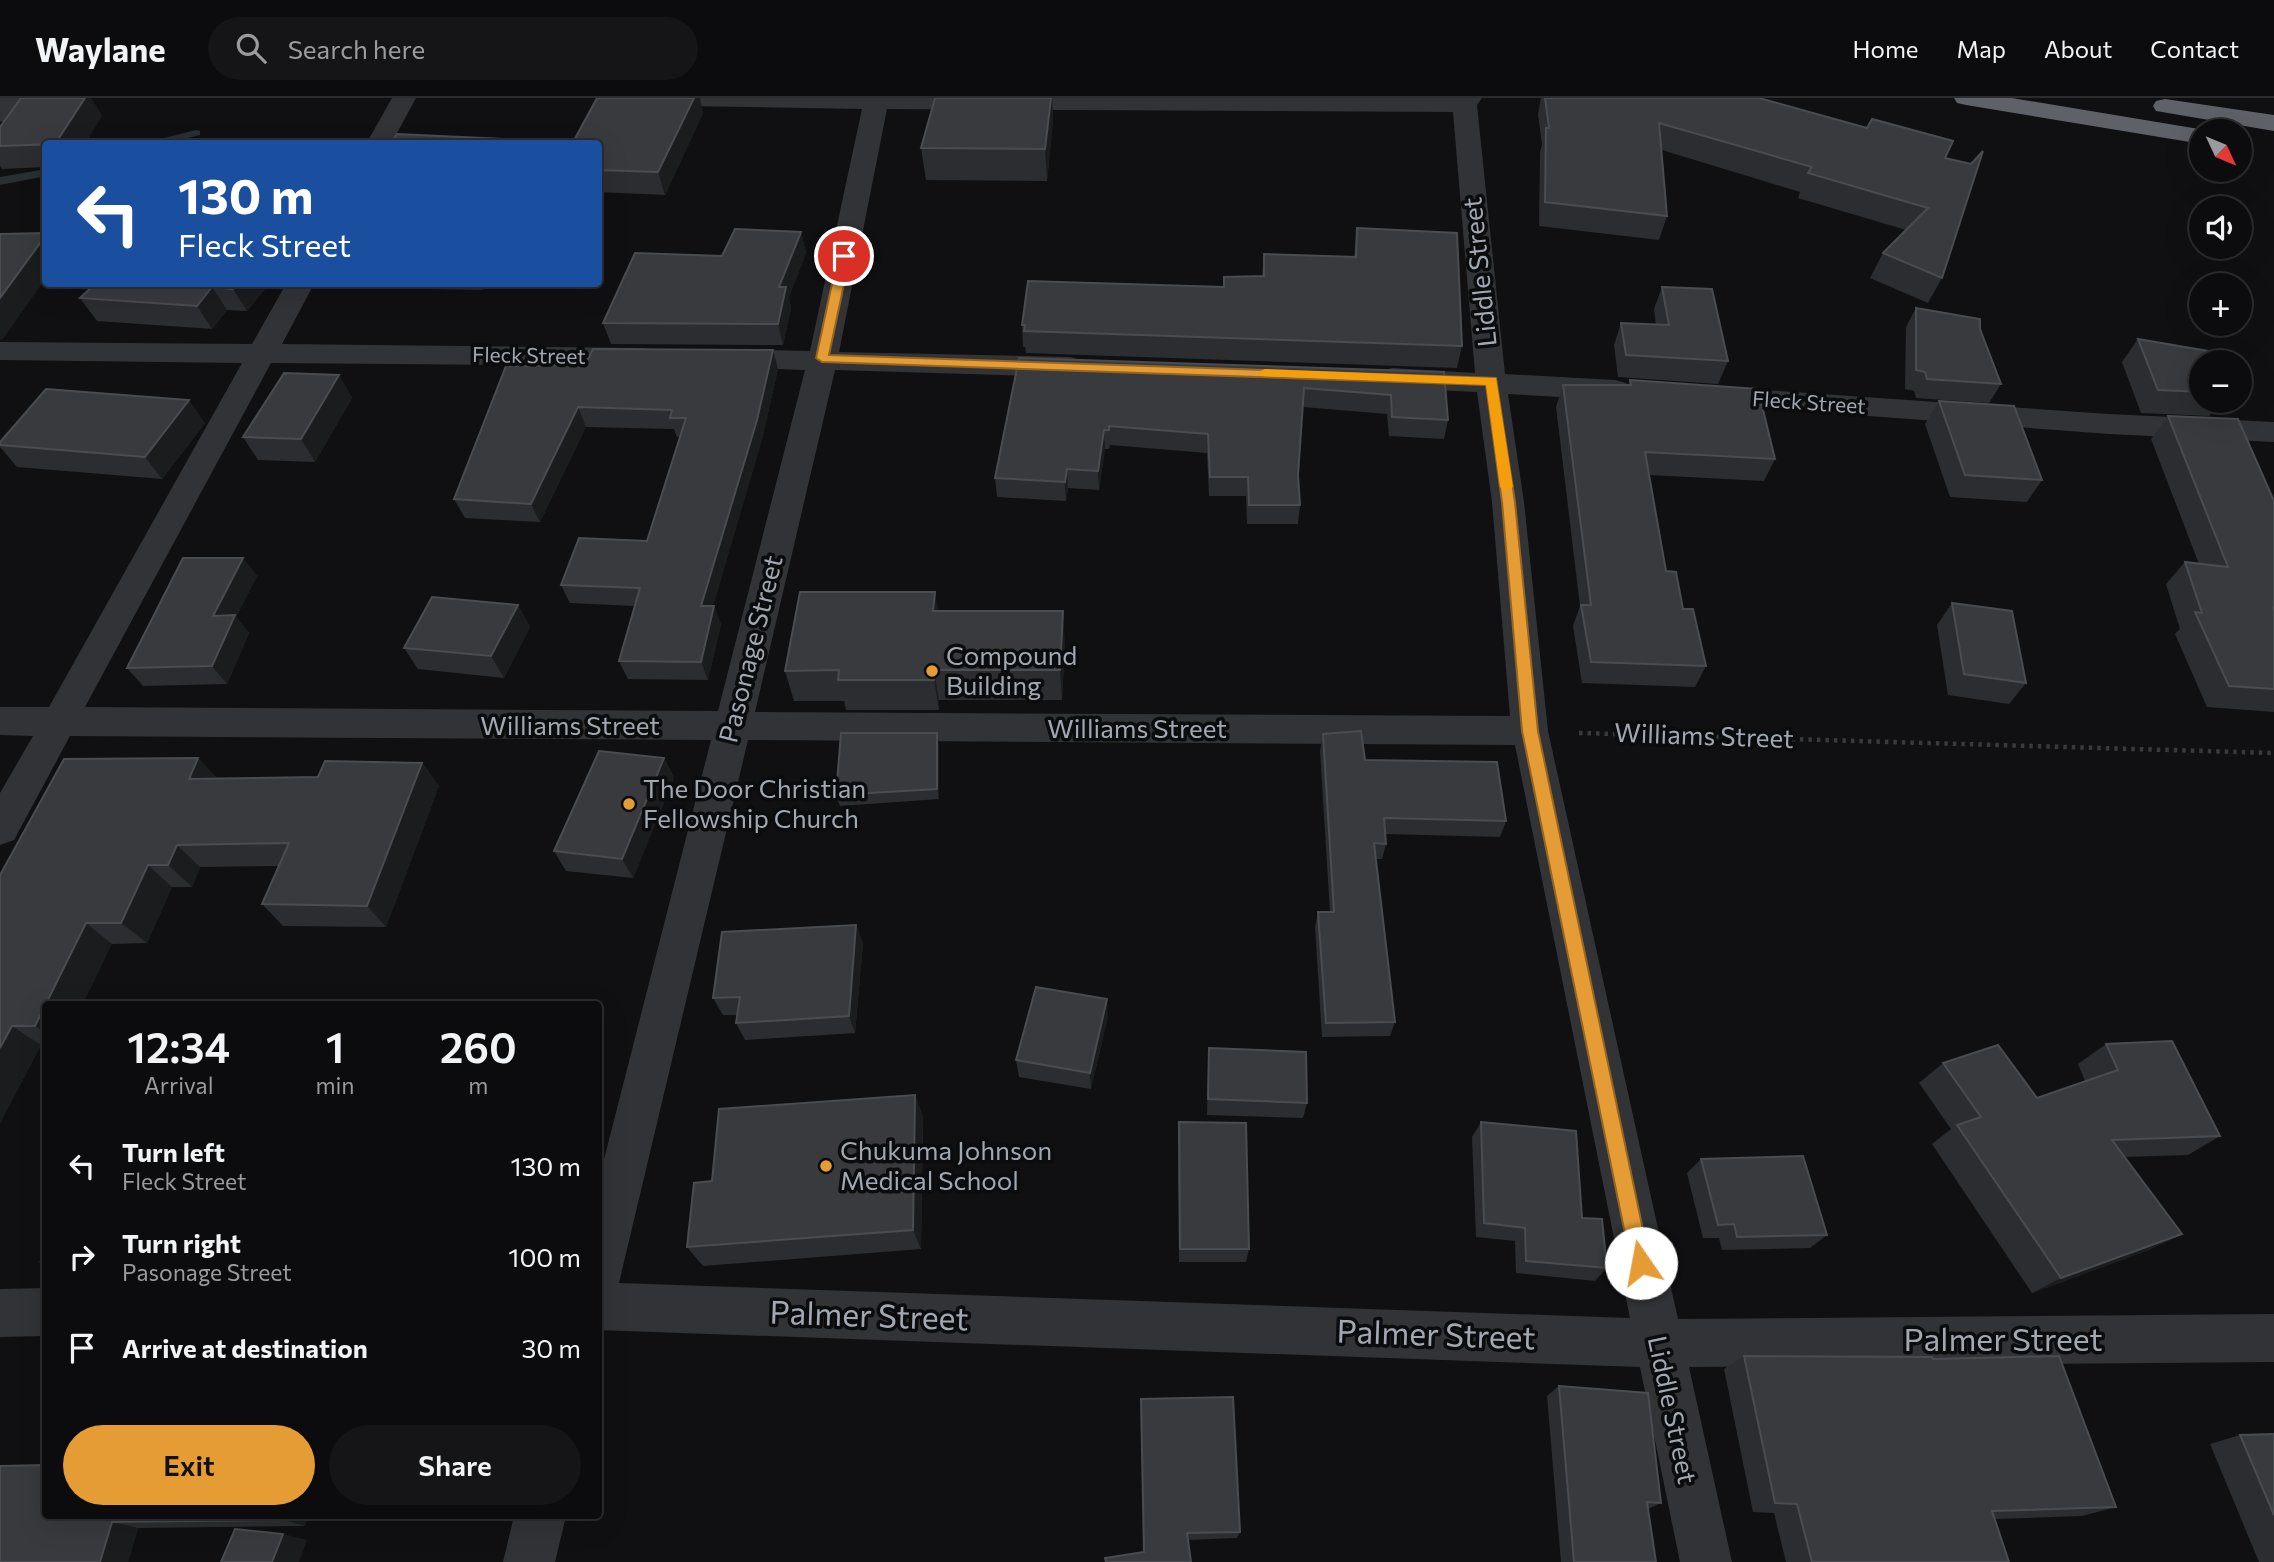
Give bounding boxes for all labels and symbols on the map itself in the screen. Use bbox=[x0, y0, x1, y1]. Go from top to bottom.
north arrow bbox=[2189, 119, 2252, 182]
street label: Liddle Street bbox=[1455, 196, 1502, 349]
pin bbox=[814, 226, 874, 286]
street label: Fleck Street bbox=[472, 341, 586, 368]
street label: Fleck Street bbox=[1752, 385, 1867, 418]
street label: Pasonage Street bbox=[711, 552, 788, 745]
place label: Compound Building bbox=[946, 639, 1077, 700]
marker: Compound Building bbox=[924, 663, 940, 679]
street label: Williams Street bbox=[480, 709, 660, 740]
street label: Williams Street bbox=[1047, 712, 1227, 743]
street label: Williams Street bbox=[1614, 716, 1794, 753]
place label: The Door Christian Fellowship Church bbox=[643, 772, 866, 833]
marker: The Door Christian Fellowship Church bbox=[621, 796, 637, 812]
place label: Chukuma Johnson Medical School bbox=[840, 1134, 1052, 1195]
marker: Chukuma Johnson Medical School bbox=[818, 1158, 834, 1174]
position arrow bbox=[1604, 1226, 1678, 1300]
street label: Palmer Street bbox=[769, 1291, 969, 1337]
street label: Palmer Street bbox=[1336, 1310, 1536, 1356]
street label: Palmer Street bbox=[1903, 1318, 2103, 1358]
street label: Liddle Street bbox=[1643, 1333, 1704, 1486]

